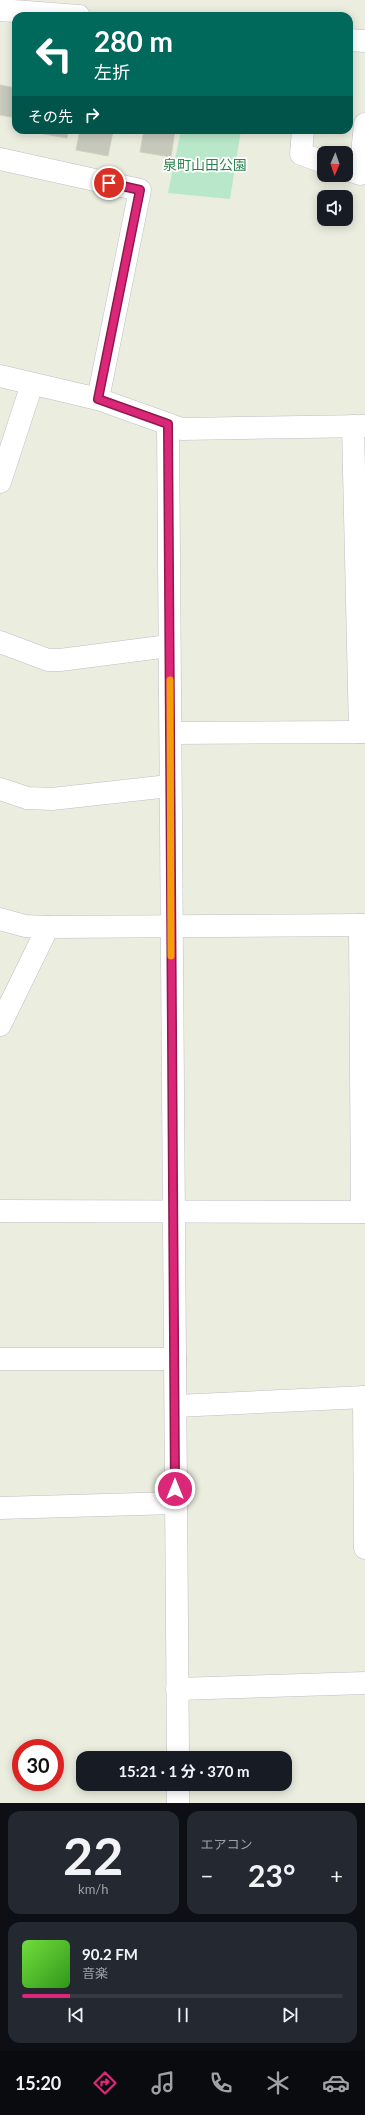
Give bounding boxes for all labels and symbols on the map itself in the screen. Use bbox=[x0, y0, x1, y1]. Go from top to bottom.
north arrow bbox=[317, 146, 353, 182]
park label: 泉町山田公園 bbox=[163, 156, 247, 173]
pin bbox=[92, 166, 126, 200]
position arrow bbox=[154, 1468, 196, 1510]
speed limit sign: 30 bbox=[12, 1739, 64, 1791]

